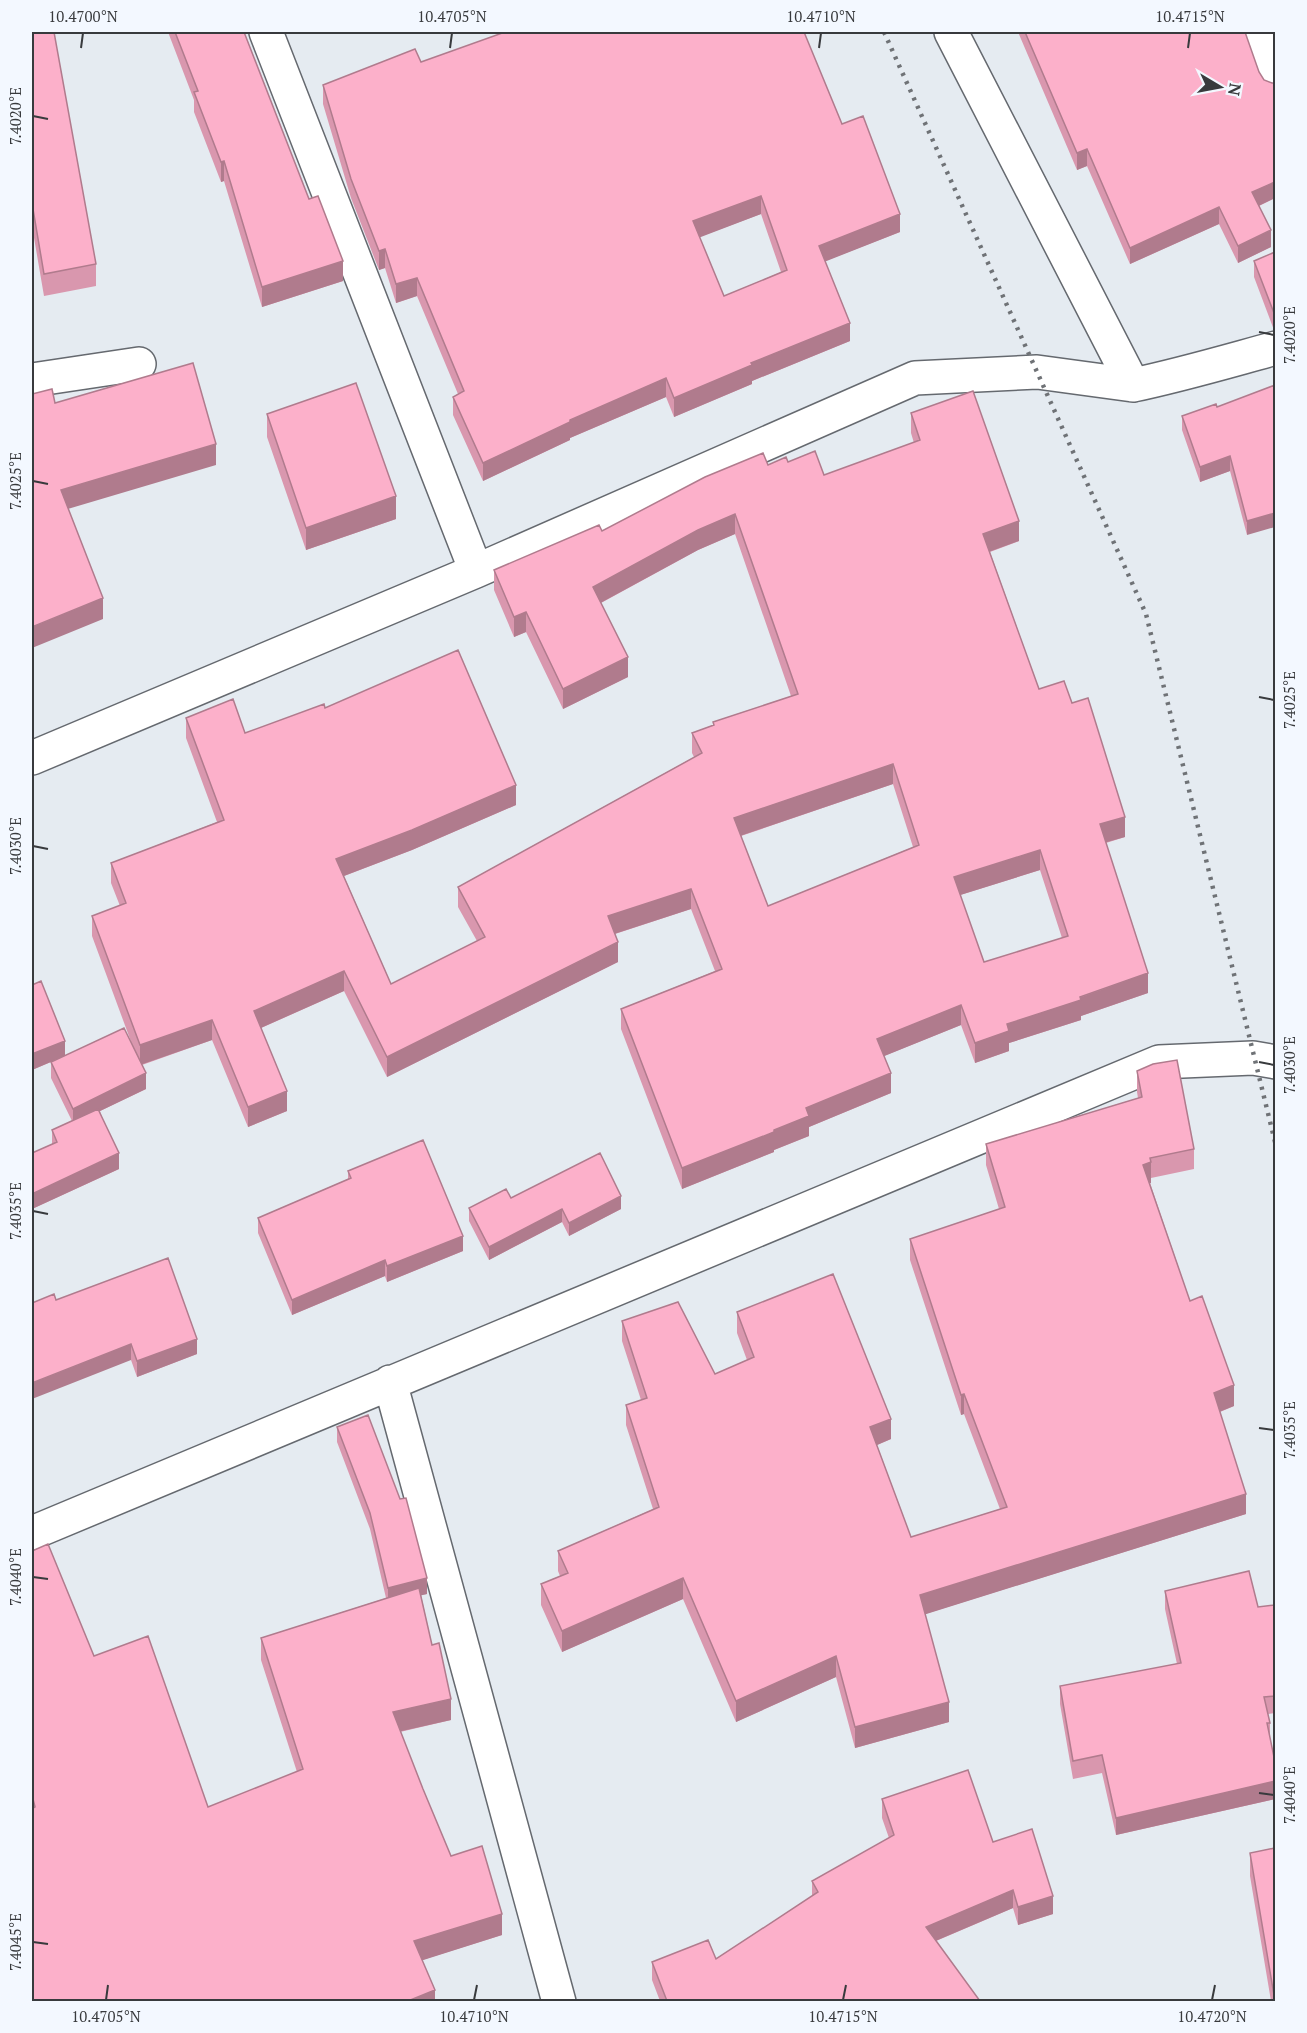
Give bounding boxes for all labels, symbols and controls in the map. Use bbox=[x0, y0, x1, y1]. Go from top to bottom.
text: 10.4700°N bbox=[48, 6, 118, 26]
text: 10.4705°N bbox=[417, 6, 487, 26]
text: 10.4710°N bbox=[786, 6, 856, 26]
text: 10.4715°N bbox=[1155, 6, 1225, 26]
north arrow bbox=[1190, 57, 1250, 117]
text: N bbox=[1223, 82, 1247, 97]
text: 7.4020°E bbox=[5, 87, 25, 145]
text: 7.4020°E bbox=[1279, 306, 1299, 364]
text: 7.4025°E bbox=[5, 452, 25, 510]
text: 7.4025°E bbox=[1279, 671, 1299, 729]
text: 7.4030°E bbox=[5, 817, 25, 875]
text: 7.4030°E bbox=[1279, 1036, 1299, 1094]
text: 7.4035°E bbox=[5, 1182, 25, 1240]
text: 7.4035°E bbox=[1279, 1401, 1299, 1459]
text: 7.4040°E bbox=[5, 1548, 25, 1606]
text: 7.4040°E bbox=[1279, 1766, 1299, 1824]
text: 7.4045°E bbox=[5, 1913, 25, 1971]
text: 10.4705°N bbox=[71, 2006, 141, 2026]
text: 10.4710°N bbox=[439, 2006, 509, 2026]
text: 10.4715°N bbox=[808, 2006, 878, 2026]
text: 10.4720°N bbox=[1177, 2006, 1247, 2026]

